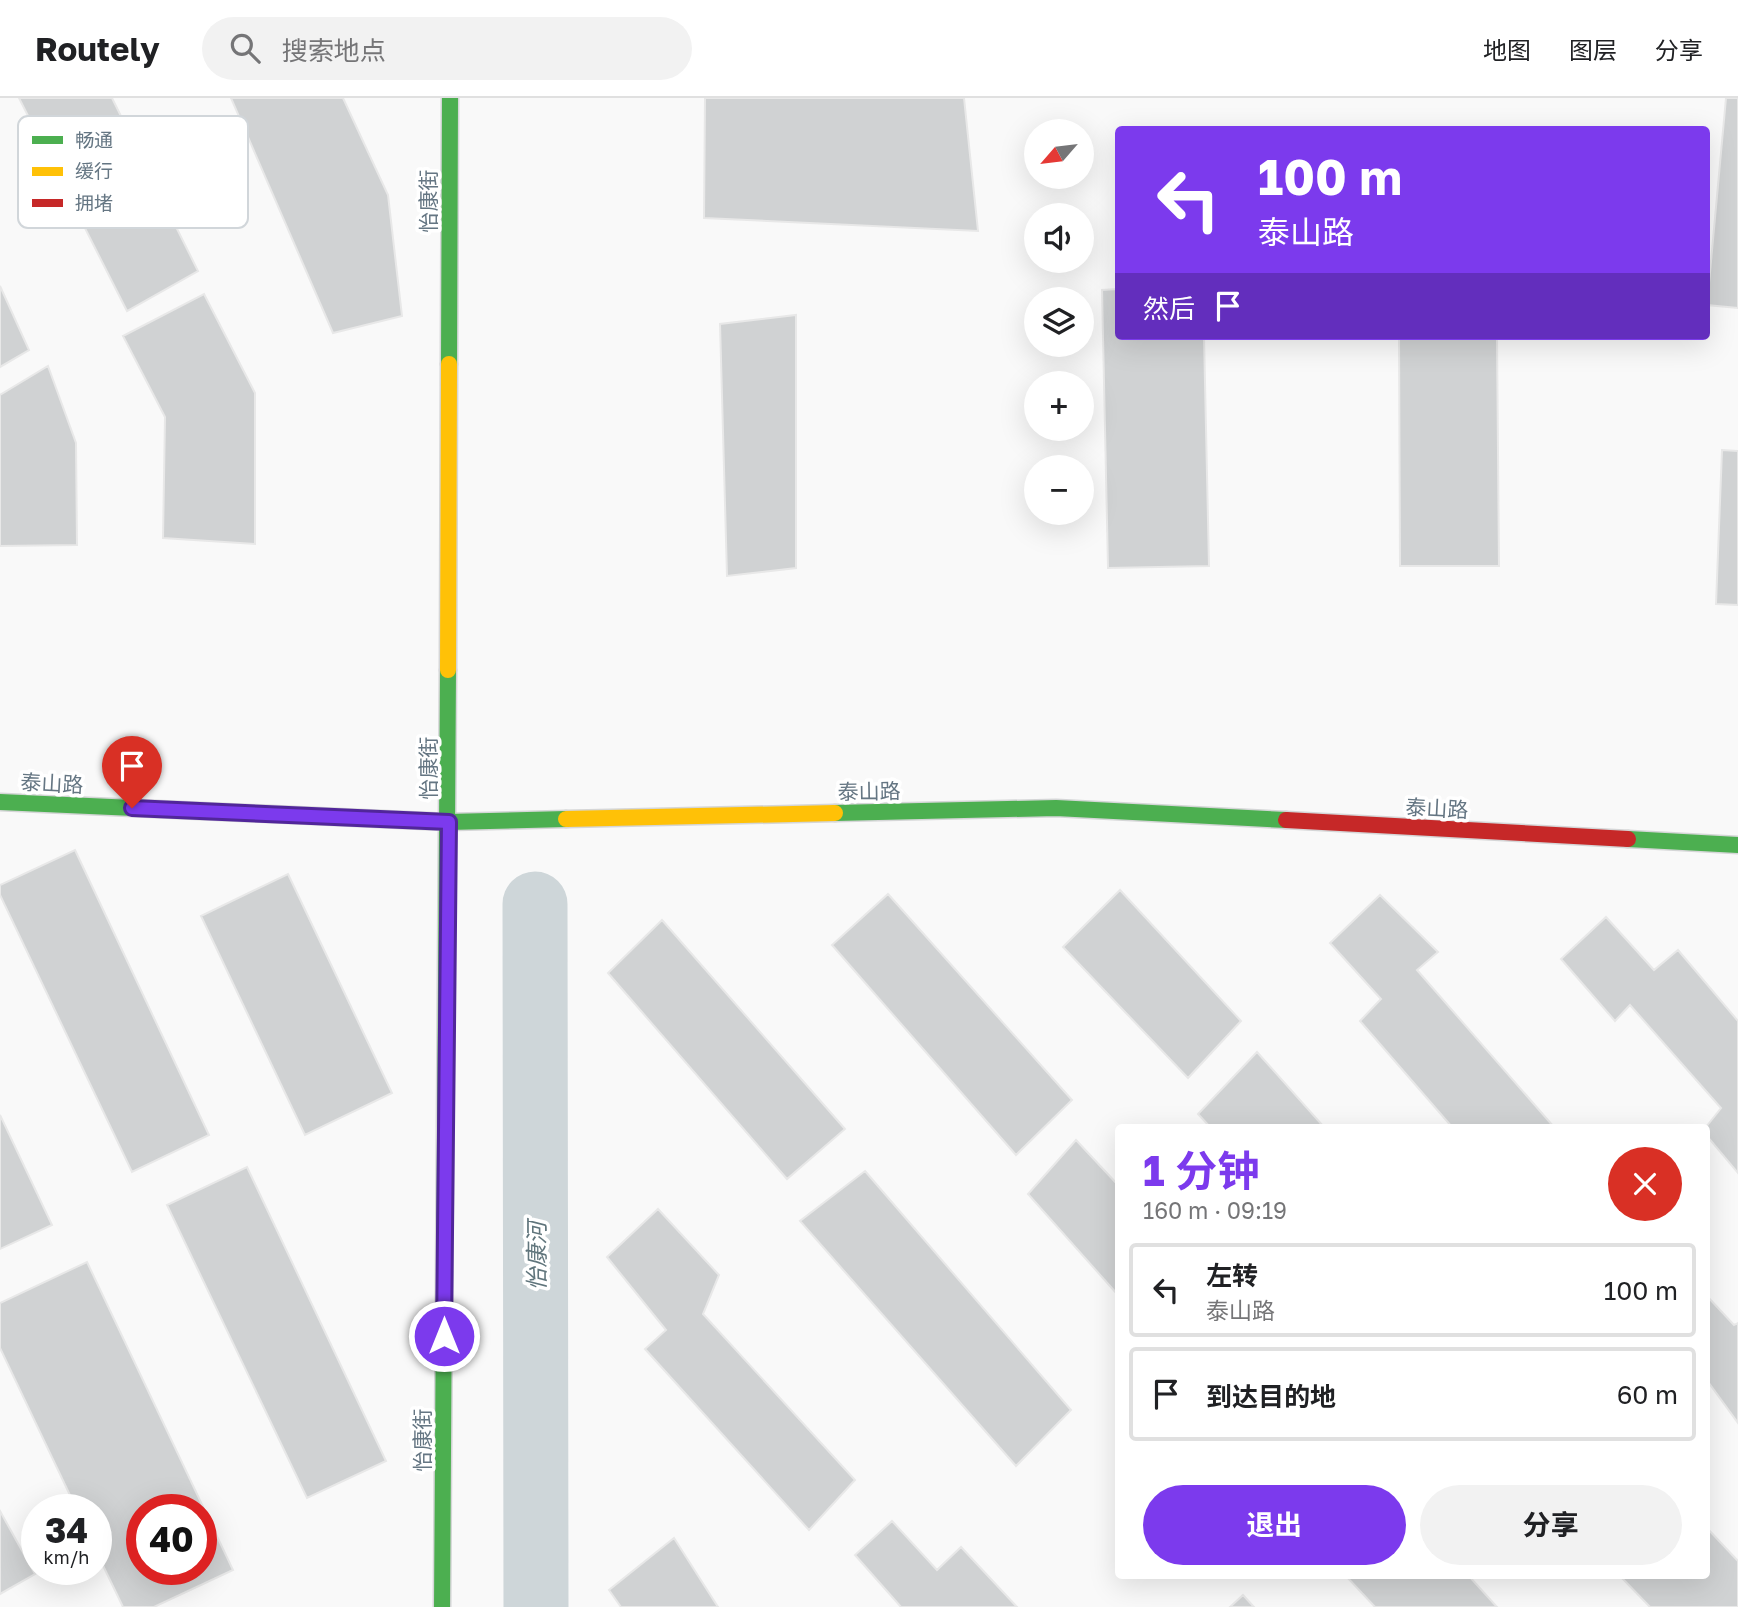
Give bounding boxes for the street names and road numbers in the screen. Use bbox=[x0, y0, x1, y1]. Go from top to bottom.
street label: 怡康街 bbox=[415, 170, 441, 233]
street label: 怡康街 bbox=[415, 737, 441, 800]
street label: 泰山路 bbox=[20, 768, 84, 798]
street label: 泰山路 bbox=[837, 777, 901, 805]
street label: 泰山路 bbox=[1405, 793, 1469, 823]
street label: 怡康街 bbox=[409, 1409, 435, 1472]

